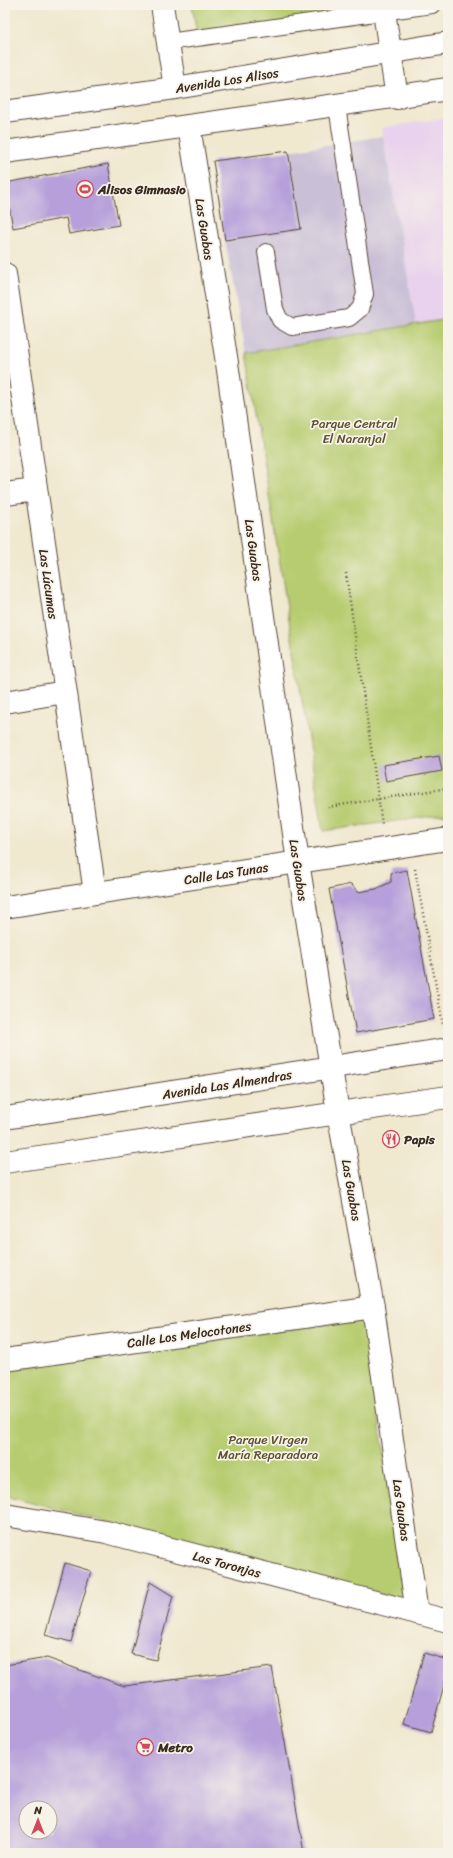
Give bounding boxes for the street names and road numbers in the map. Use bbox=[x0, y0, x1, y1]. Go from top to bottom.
street label: Avenida Los Alisos bbox=[173, 61, 281, 100]
street label: Las Guabas bbox=[188, 197, 221, 262]
street label: Las Guabas bbox=[238, 518, 269, 583]
street label: Las Lúcumas bbox=[32, 547, 65, 622]
street label: Las Guabas bbox=[282, 838, 315, 903]
street label: Calle Las Tunas bbox=[182, 855, 270, 892]
street label: Avenida Las Almendras bbox=[160, 1063, 295, 1106]
street label: Las Guabas bbox=[335, 1157, 368, 1223]
street label: Calle Los Melocotones bbox=[125, 1314, 253, 1355]
street label: Las Guabas bbox=[386, 1478, 417, 1543]
street label: Las Toronjas bbox=[190, 1544, 264, 1585]

